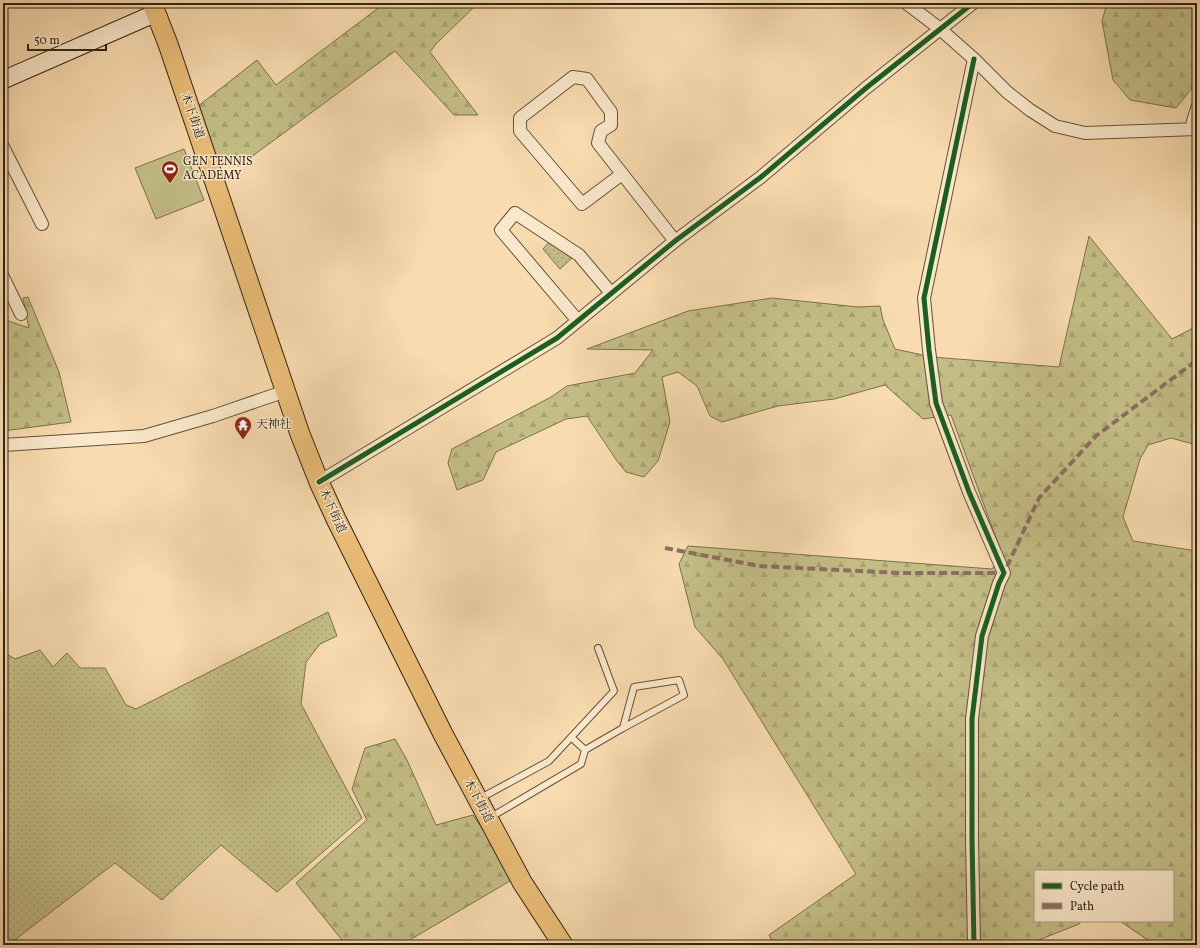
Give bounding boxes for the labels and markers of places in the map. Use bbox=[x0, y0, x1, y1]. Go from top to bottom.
place label: GEN TENNIS ACADEMY bbox=[183, 154, 253, 184]
sports icon: GEN TENNIS ACADEMY bbox=[160, 159, 180, 184]
temple icon: 天神社 bbox=[233, 415, 253, 440]
place label: 天神社 bbox=[256, 417, 292, 433]

